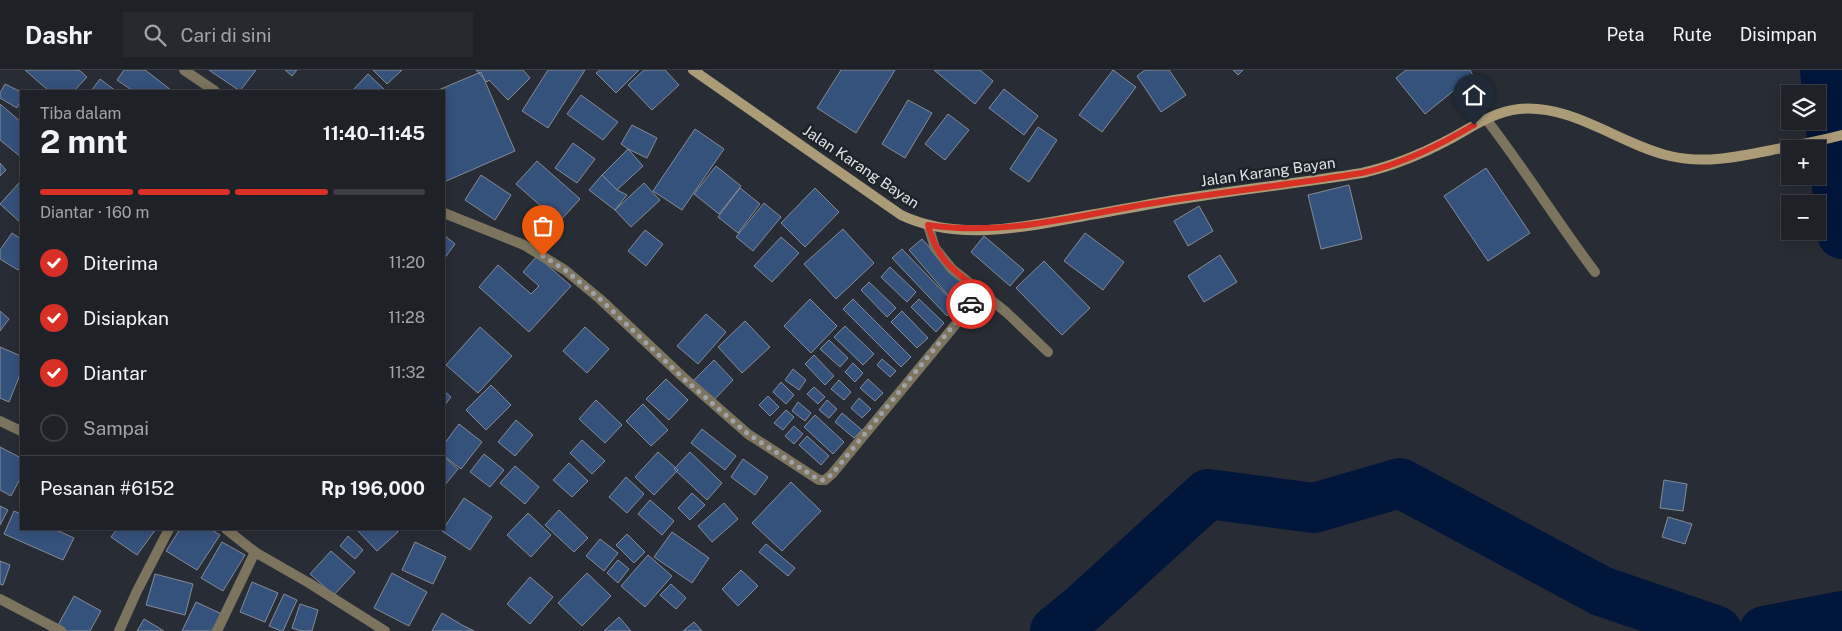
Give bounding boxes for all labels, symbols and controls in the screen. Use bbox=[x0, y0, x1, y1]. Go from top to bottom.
search box bbox=[123, 12, 473, 57]
text: Dashr bbox=[25, 21, 93, 49]
icon: search bbox=[141, 21, 169, 49]
text: Cari di sini bbox=[181, 24, 271, 46]
text: Peta bbox=[1606, 24, 1644, 45]
text: Rute bbox=[1672, 24, 1712, 45]
text: Disimpan bbox=[1740, 24, 1817, 45]
pin bbox=[1453, 74, 1495, 125]
icon: home bbox=[1460, 81, 1488, 109]
map controls bbox=[1781, 85, 1826, 240]
button: layers bbox=[1781, 85, 1826, 130]
text: Tiba dalam bbox=[40, 104, 121, 123]
text: 11:40–11:45 bbox=[323, 122, 425, 144]
street label: Jalan Karang Bayan bbox=[800, 122, 922, 212]
text: 2 mnt bbox=[40, 123, 128, 160]
button: + bbox=[1781, 140, 1826, 185]
street label: Jalan Karang Bayan bbox=[1199, 154, 1336, 189]
button: − bbox=[1781, 195, 1826, 240]
text: Diantar · 160 m bbox=[40, 203, 149, 222]
pin bbox=[522, 205, 564, 256]
icon: bag bbox=[529, 212, 557, 240]
icon: check bbox=[40, 249, 68, 277]
text: Diterima bbox=[83, 252, 158, 274]
text: 11:20 bbox=[389, 253, 425, 272]
courier bbox=[946, 279, 996, 329]
icon: car bbox=[957, 290, 985, 318]
icon: check bbox=[40, 304, 68, 332]
text: Disiapkan bbox=[83, 307, 169, 329]
text: 11:28 bbox=[388, 308, 425, 327]
icon: check bbox=[40, 359, 68, 387]
text: Diantar bbox=[83, 362, 147, 384]
text: 11:32 bbox=[389, 363, 425, 382]
text: Sampai bbox=[83, 417, 149, 439]
text: Pesanan #6152 bbox=[40, 477, 174, 499]
text: Rp 196,000 bbox=[321, 477, 425, 499]

